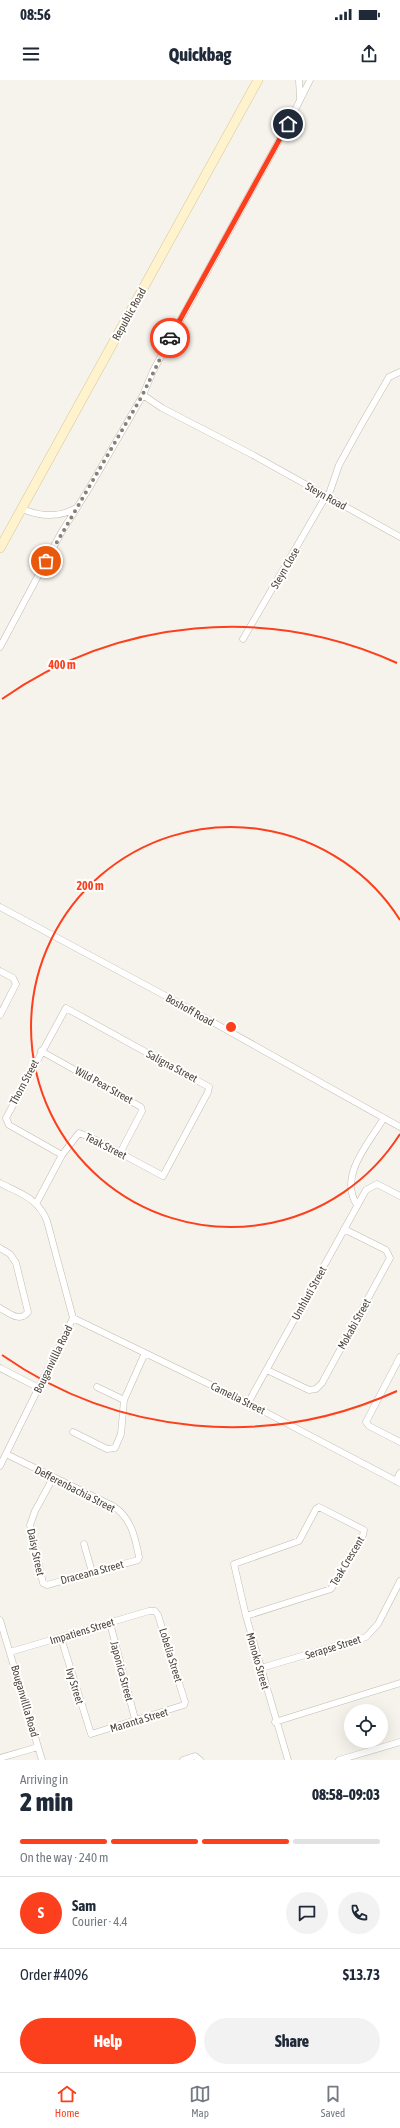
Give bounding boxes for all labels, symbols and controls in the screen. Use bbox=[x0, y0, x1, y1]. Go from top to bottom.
text: 08:56 bbox=[20, 6, 51, 23]
icon: menu bbox=[20, 43, 42, 65]
icon: share bbox=[358, 43, 380, 65]
text: Quickbag bbox=[169, 44, 231, 65]
pin bbox=[271, 107, 305, 141]
icon: home bbox=[277, 113, 299, 135]
street label: Republic Road bbox=[110, 286, 148, 342]
courier bbox=[150, 318, 190, 358]
icon: car bbox=[159, 327, 181, 349]
street label: Steyn Road bbox=[303, 480, 349, 512]
pin bbox=[29, 544, 63, 578]
street label: Steyn Close bbox=[268, 545, 302, 591]
icon: bag bbox=[35, 550, 57, 572]
text: 400 m bbox=[47, 658, 76, 672]
text: 200 m bbox=[76, 879, 104, 893]
street label: Boshoff Road bbox=[164, 992, 216, 1028]
centre of rings bbox=[224, 1020, 238, 1034]
street label: Saligna Street bbox=[144, 1048, 200, 1084]
street label: Thorn Street bbox=[7, 1057, 41, 1107]
street label: Wild Pear Street bbox=[73, 1064, 135, 1106]
street label: Teak Street bbox=[83, 1130, 129, 1162]
street label: Umhluti Street bbox=[289, 1264, 329, 1322]
street label: Mokabi Street bbox=[335, 1297, 373, 1351]
street label: Bouganvillla Road bbox=[31, 1323, 75, 1395]
street label: Camelia Street bbox=[209, 1380, 267, 1416]
street label: Defferenbachia Street bbox=[33, 1464, 117, 1514]
street label: Daisy Street bbox=[25, 1527, 47, 1577]
street label: Teak Crescent bbox=[328, 1534, 366, 1588]
street label: Draceana Street bbox=[59, 1558, 125, 1586]
street label: Impatiens Street bbox=[48, 1616, 116, 1646]
street label: Lobelia Street bbox=[157, 1627, 185, 1683]
street label: Monoko Street bbox=[244, 1631, 272, 1691]
street label: Serapse Street bbox=[304, 1633, 362, 1661]
street label: Japonica Street bbox=[108, 1640, 136, 1702]
street label: Bouganvillla Road bbox=[9, 1664, 41, 1738]
street label: Ivy Street bbox=[64, 1666, 86, 1706]
map controls bbox=[344, 1704, 388, 1748]
button: locate bbox=[344, 1704, 388, 1748]
street label: Maranta Street bbox=[109, 1706, 169, 1734]
text: Arriving in bbox=[20, 1772, 68, 1787]
text: 08:58–09:03 bbox=[312, 1786, 380, 1803]
text: 2 min bbox=[20, 1787, 73, 1817]
text: On the way · 240 m bbox=[20, 1850, 108, 1865]
button: chat bbox=[286, 1892, 328, 1934]
button: phone bbox=[338, 1892, 380, 1934]
text: Sam bbox=[72, 1897, 96, 1914]
text: S bbox=[38, 1904, 44, 1921]
text: Courier · 4.4 bbox=[72, 1914, 128, 1929]
text: Order #4096 bbox=[20, 1966, 88, 1983]
text: $13.73 bbox=[343, 1966, 380, 1983]
button: Help bbox=[20, 2018, 196, 2064]
button: Share bbox=[204, 2018, 380, 2064]
tab: Home bbox=[55, 2083, 79, 2119]
tab: Map bbox=[189, 2083, 211, 2119]
tab: Saved bbox=[321, 2083, 345, 2119]

